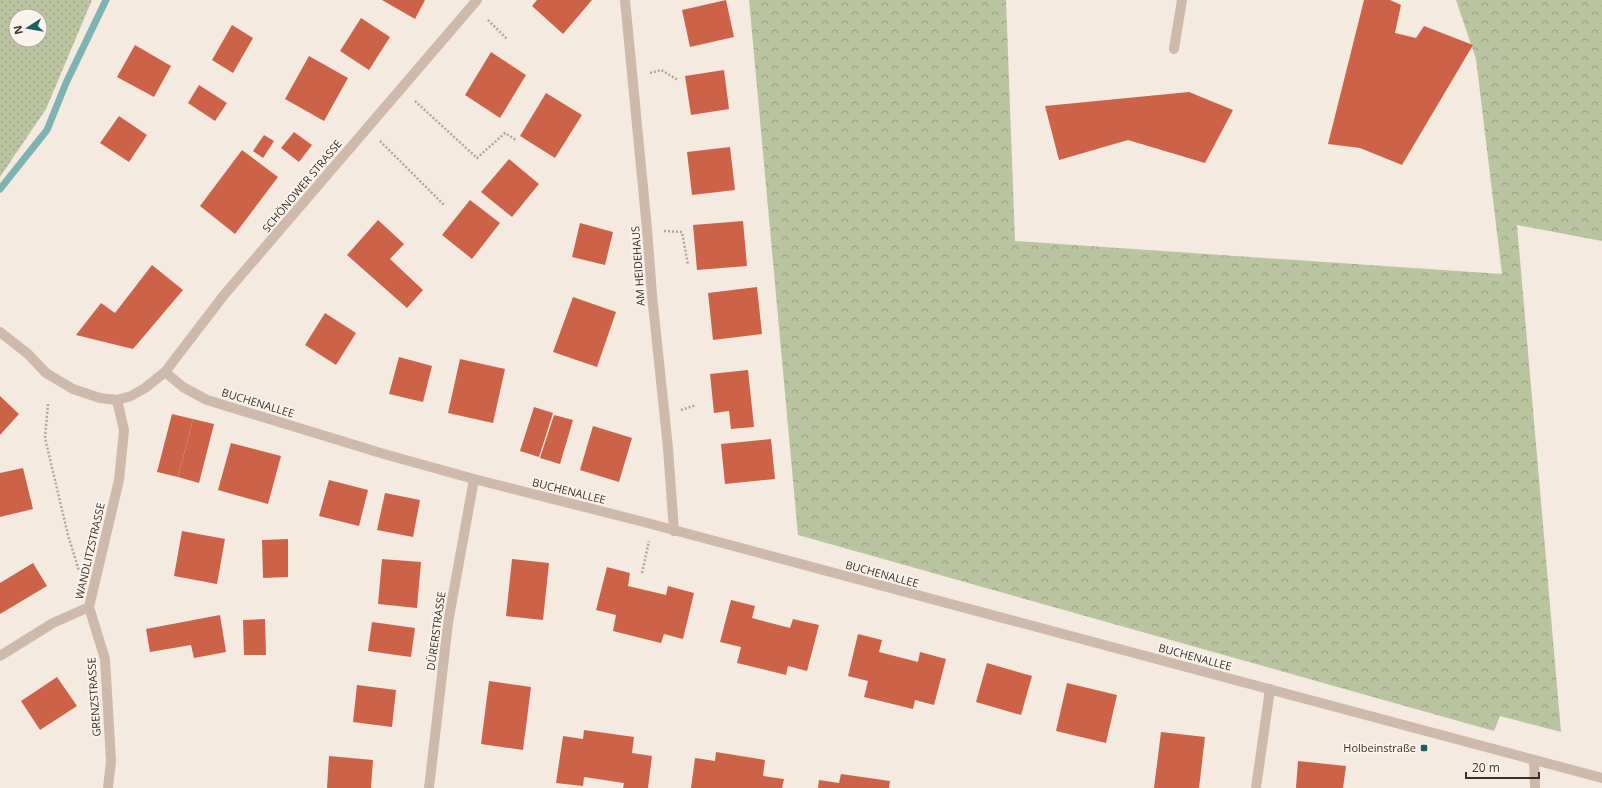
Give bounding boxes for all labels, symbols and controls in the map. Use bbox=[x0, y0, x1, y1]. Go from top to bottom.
north arrow bbox=[8, 8, 48, 48]
text: N bbox=[9, 24, 26, 36]
street label: SCHÖNOWER STRASSE bbox=[258, 136, 345, 235]
street label: AM HEIDEHAUS bbox=[627, 226, 648, 307]
street label: BUCHENALLEE bbox=[220, 384, 296, 421]
street label: BUCHENALLEE bbox=[531, 474, 607, 507]
street label: WANDLITZSTRASSE bbox=[71, 501, 108, 601]
street label: BUCHENALLEE bbox=[844, 557, 920, 590]
street label: DÜRERSTRASSE bbox=[423, 590, 448, 671]
street label: BUCHENALLEE bbox=[1157, 640, 1233, 673]
street label: GRENZSTRASSE bbox=[83, 657, 104, 737]
place label: Holbeinstraße bbox=[1343, 740, 1416, 755]
marker: Holbeinstraße bbox=[1419, 743, 1429, 753]
scale bar bbox=[1466, 754, 1539, 780]
text: 20 m bbox=[1472, 759, 1500, 776]

